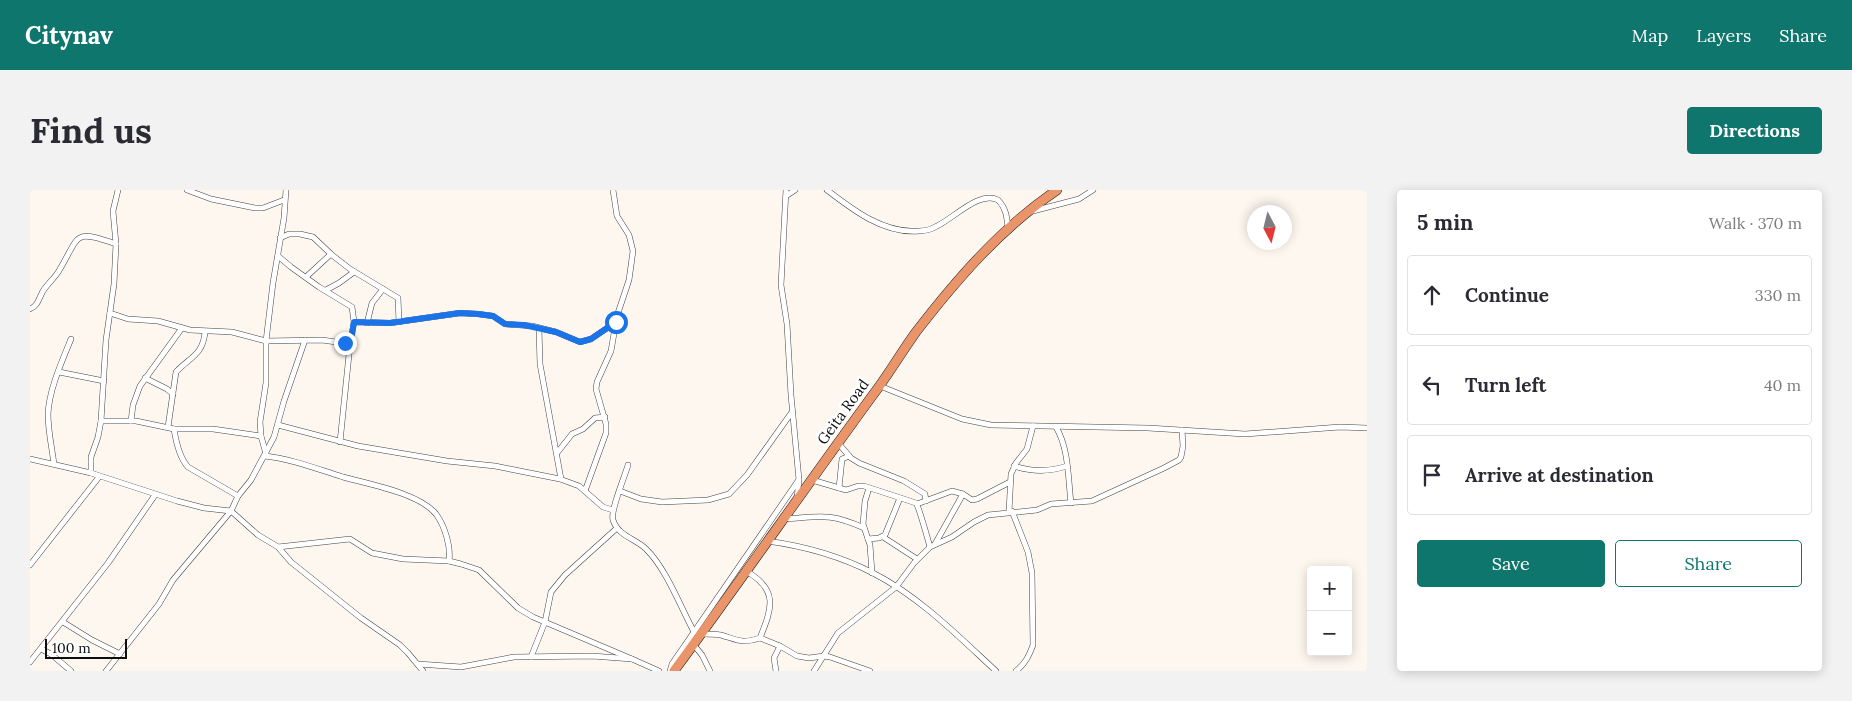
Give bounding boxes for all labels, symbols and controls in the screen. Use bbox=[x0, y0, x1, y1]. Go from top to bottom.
text: Citynav bbox=[25, 20, 113, 51]
text: Map bbox=[1632, 24, 1668, 47]
text: Layers bbox=[1696, 24, 1751, 47]
text: Share bbox=[1779, 24, 1827, 47]
button: Directions bbox=[1687, 107, 1822, 154]
text: Find us bbox=[30, 108, 152, 153]
north arrow bbox=[1247, 205, 1292, 250]
text: 5 min bbox=[1417, 209, 1473, 236]
text: Walk · 370 m bbox=[1709, 213, 1802, 233]
icon: ahead bbox=[1418, 281, 1446, 309]
text: Continue bbox=[1465, 283, 1549, 307]
text: 330 m bbox=[1755, 285, 1801, 305]
route start bbox=[605, 311, 628, 334]
route end bbox=[334, 332, 357, 355]
icon: left bbox=[1418, 371, 1446, 399]
text: Turn left bbox=[1465, 373, 1546, 397]
street label: Geita Road bbox=[812, 375, 873, 448]
text: 40 m bbox=[1764, 375, 1801, 395]
icon: arrive bbox=[1418, 461, 1446, 489]
text: Arrive at destination bbox=[1465, 463, 1654, 487]
button: Save bbox=[1417, 540, 1605, 587]
button: Share bbox=[1615, 540, 1802, 587]
map controls bbox=[1307, 566, 1352, 656]
button: + bbox=[1307, 566, 1352, 611]
button: − bbox=[1307, 611, 1352, 656]
scale bar bbox=[45, 636, 128, 659]
text: 100 m bbox=[52, 639, 91, 657]

